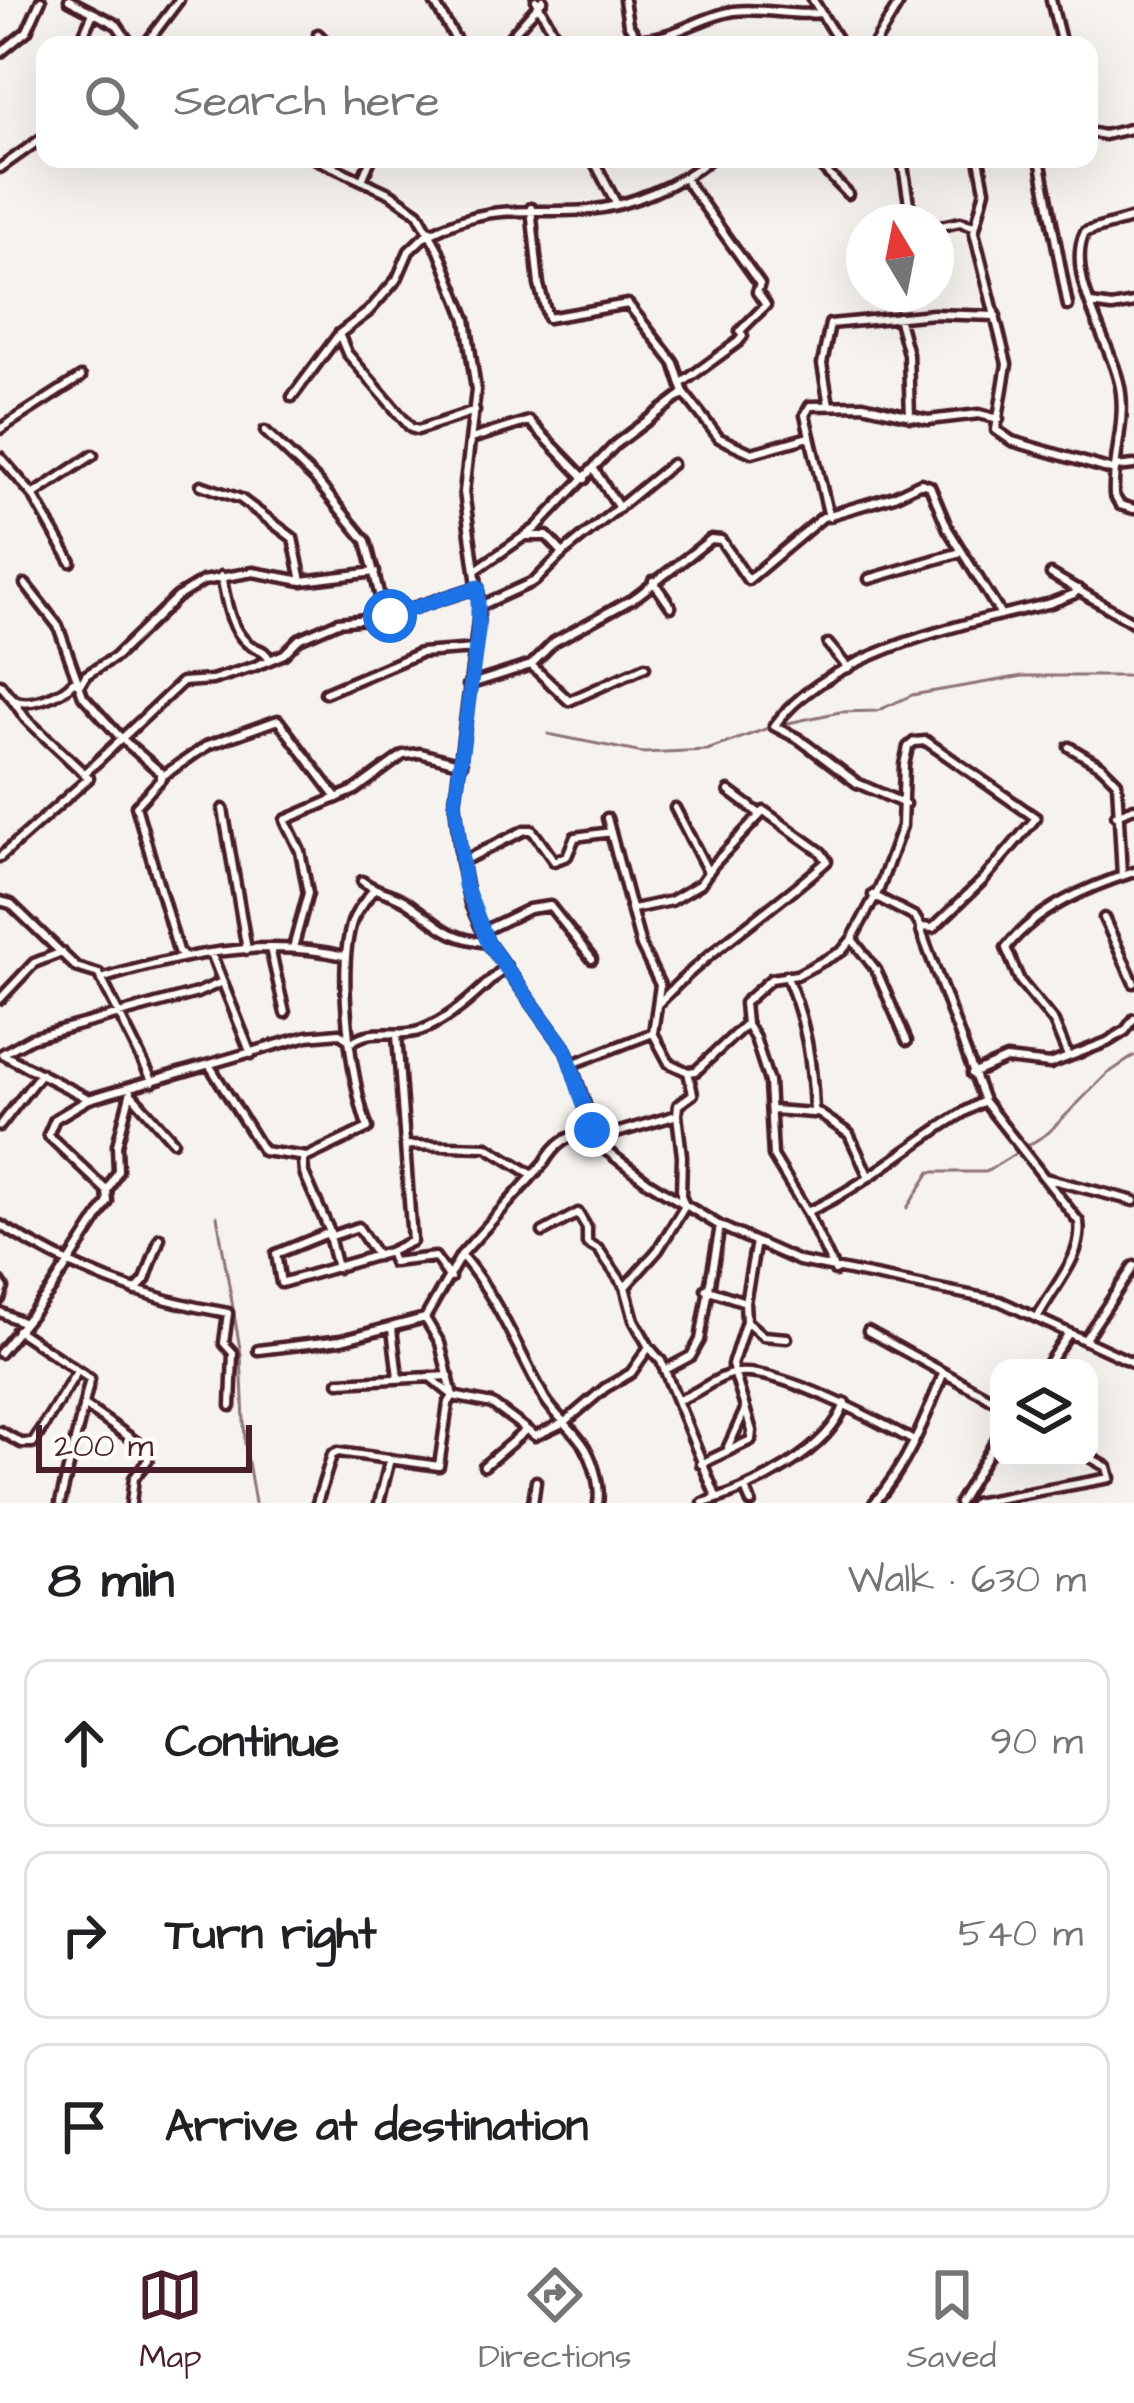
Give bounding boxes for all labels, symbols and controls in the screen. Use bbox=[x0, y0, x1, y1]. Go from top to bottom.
search box bbox=[36, 36, 1098, 168]
icon: search bbox=[78, 69, 144, 135]
text: Search here bbox=[174, 71, 440, 133]
north arrow bbox=[846, 204, 954, 312]
route start bbox=[363, 589, 417, 643]
route end bbox=[565, 1103, 619, 1157]
map controls bbox=[990, 1359, 1098, 1467]
button: layers bbox=[990, 1359, 1098, 1467]
scale bar bbox=[36, 1419, 252, 1472]
text: 200 m bbox=[54, 1423, 153, 1469]
text: 8 min bbox=[48, 1546, 174, 1617]
text: Walk · 630 m bbox=[848, 1554, 1086, 1608]
icon: ahead bbox=[51, 1710, 117, 1776]
text: Continue bbox=[165, 1712, 339, 1774]
text: 90 m bbox=[990, 1716, 1083, 1770]
icon: right bbox=[51, 1902, 117, 1968]
text: Turn right bbox=[165, 1904, 377, 1966]
text: 540 m bbox=[958, 1908, 1083, 1962]
icon: arrive bbox=[51, 2094, 117, 2160]
text: Arrive at destination bbox=[165, 2096, 588, 2158]
tab: Map bbox=[137, 2262, 203, 2380]
tab: Directions bbox=[478, 2262, 632, 2380]
tab: Saved bbox=[907, 2262, 997, 2380]

